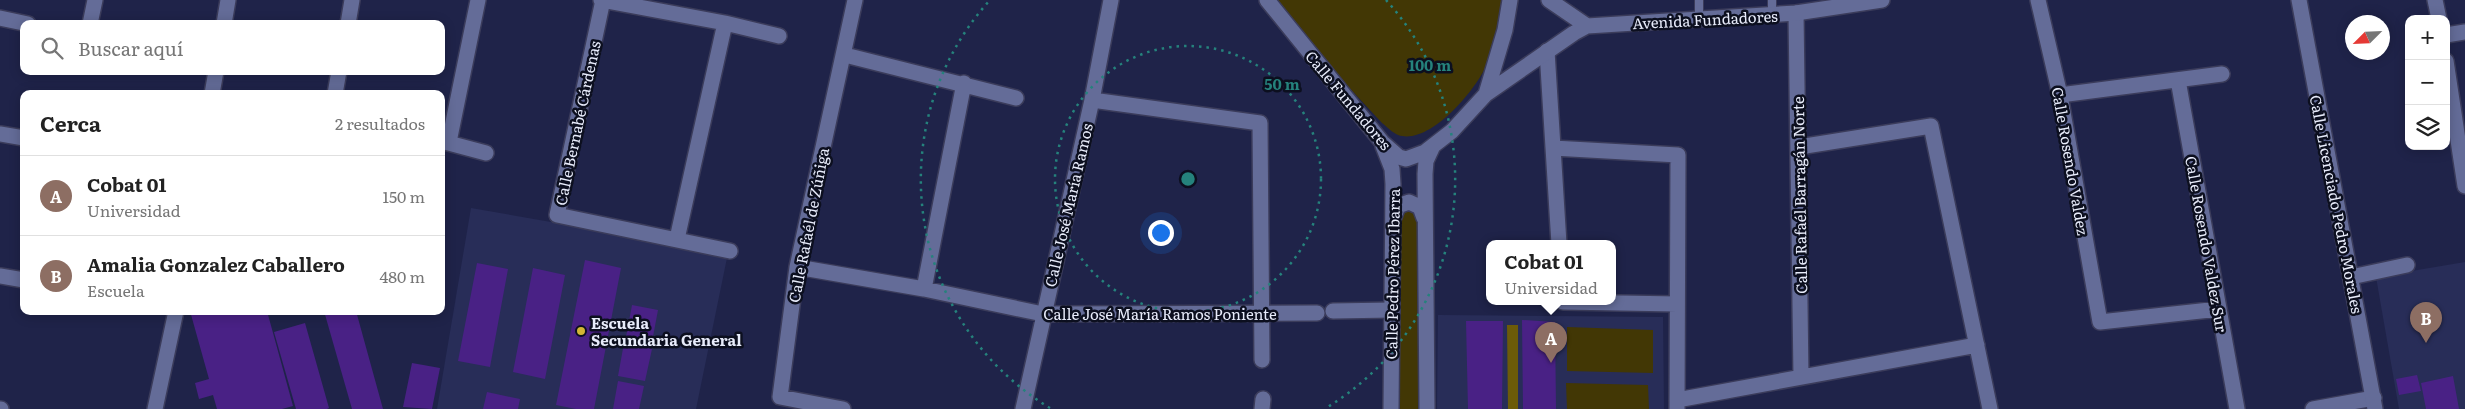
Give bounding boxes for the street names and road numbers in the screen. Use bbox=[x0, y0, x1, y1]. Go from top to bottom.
street label: Avenida Fundadores bbox=[1632, 4, 1778, 34]
street label: Calle Bernabé Cárdenas bbox=[548, 38, 606, 207]
street label: Calle Fundadores bbox=[1300, 45, 1398, 155]
street label: Calle Rosendo Valdez bbox=[2047, 85, 2095, 237]
street label: Calle Licenciado Pedro Morales bbox=[2305, 93, 2370, 315]
street label: Calle Rafaél Barragán Norte bbox=[1786, 96, 1812, 294]
street label: Calle José María Ramos bbox=[1038, 121, 1098, 289]
street label: Calle Rafaél de Zúñiga bbox=[782, 145, 834, 304]
street label: Calle Rosendo Valdez Sur bbox=[2180, 154, 2234, 334]
street label: Calle Pedro Pérez Ibarra bbox=[1379, 187, 1405, 360]
street label: Calle José María Ramos Poniente bbox=[1043, 302, 1277, 325]

